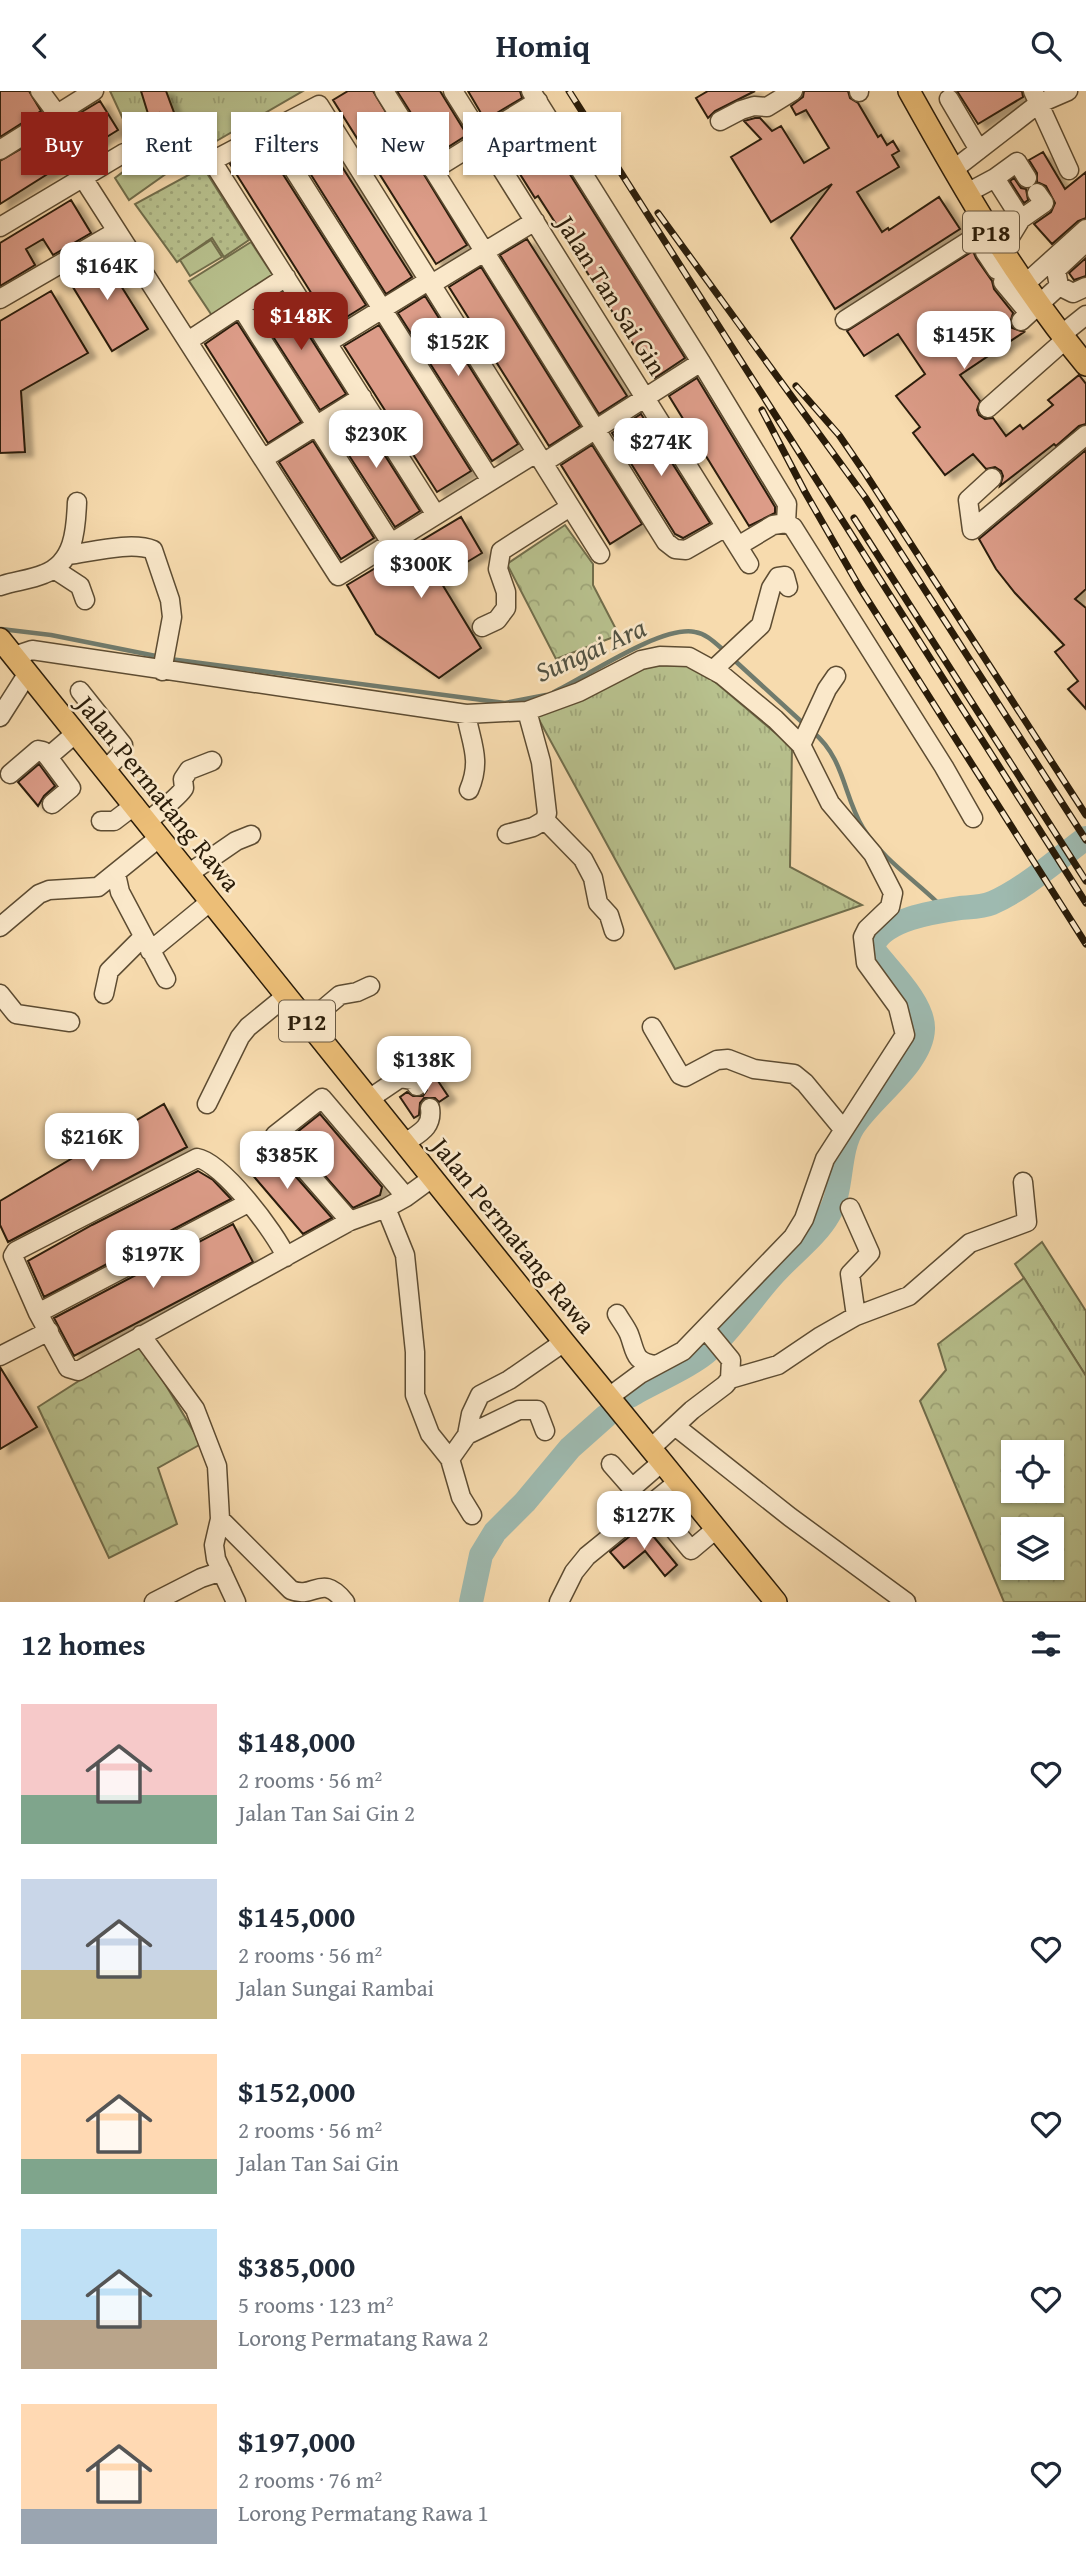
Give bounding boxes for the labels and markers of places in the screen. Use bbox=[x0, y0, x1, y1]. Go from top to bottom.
pin: $164K bbox=[58, 243, 156, 302]
pin: $148K bbox=[252, 293, 350, 352]
pin: $145K bbox=[915, 311, 1013, 371]
pin: $152K bbox=[409, 319, 507, 378]
pin: $230K bbox=[327, 411, 425, 470]
pin: $274K bbox=[612, 419, 710, 478]
pin: $300K bbox=[372, 540, 470, 600]
pin: $138K bbox=[375, 1037, 473, 1096]
pin: $216K bbox=[43, 1114, 141, 1173]
pin: $385K bbox=[238, 1131, 336, 1191]
pin: $197K bbox=[104, 1231, 202, 1290]
pin: $127K bbox=[595, 1491, 693, 1551]

